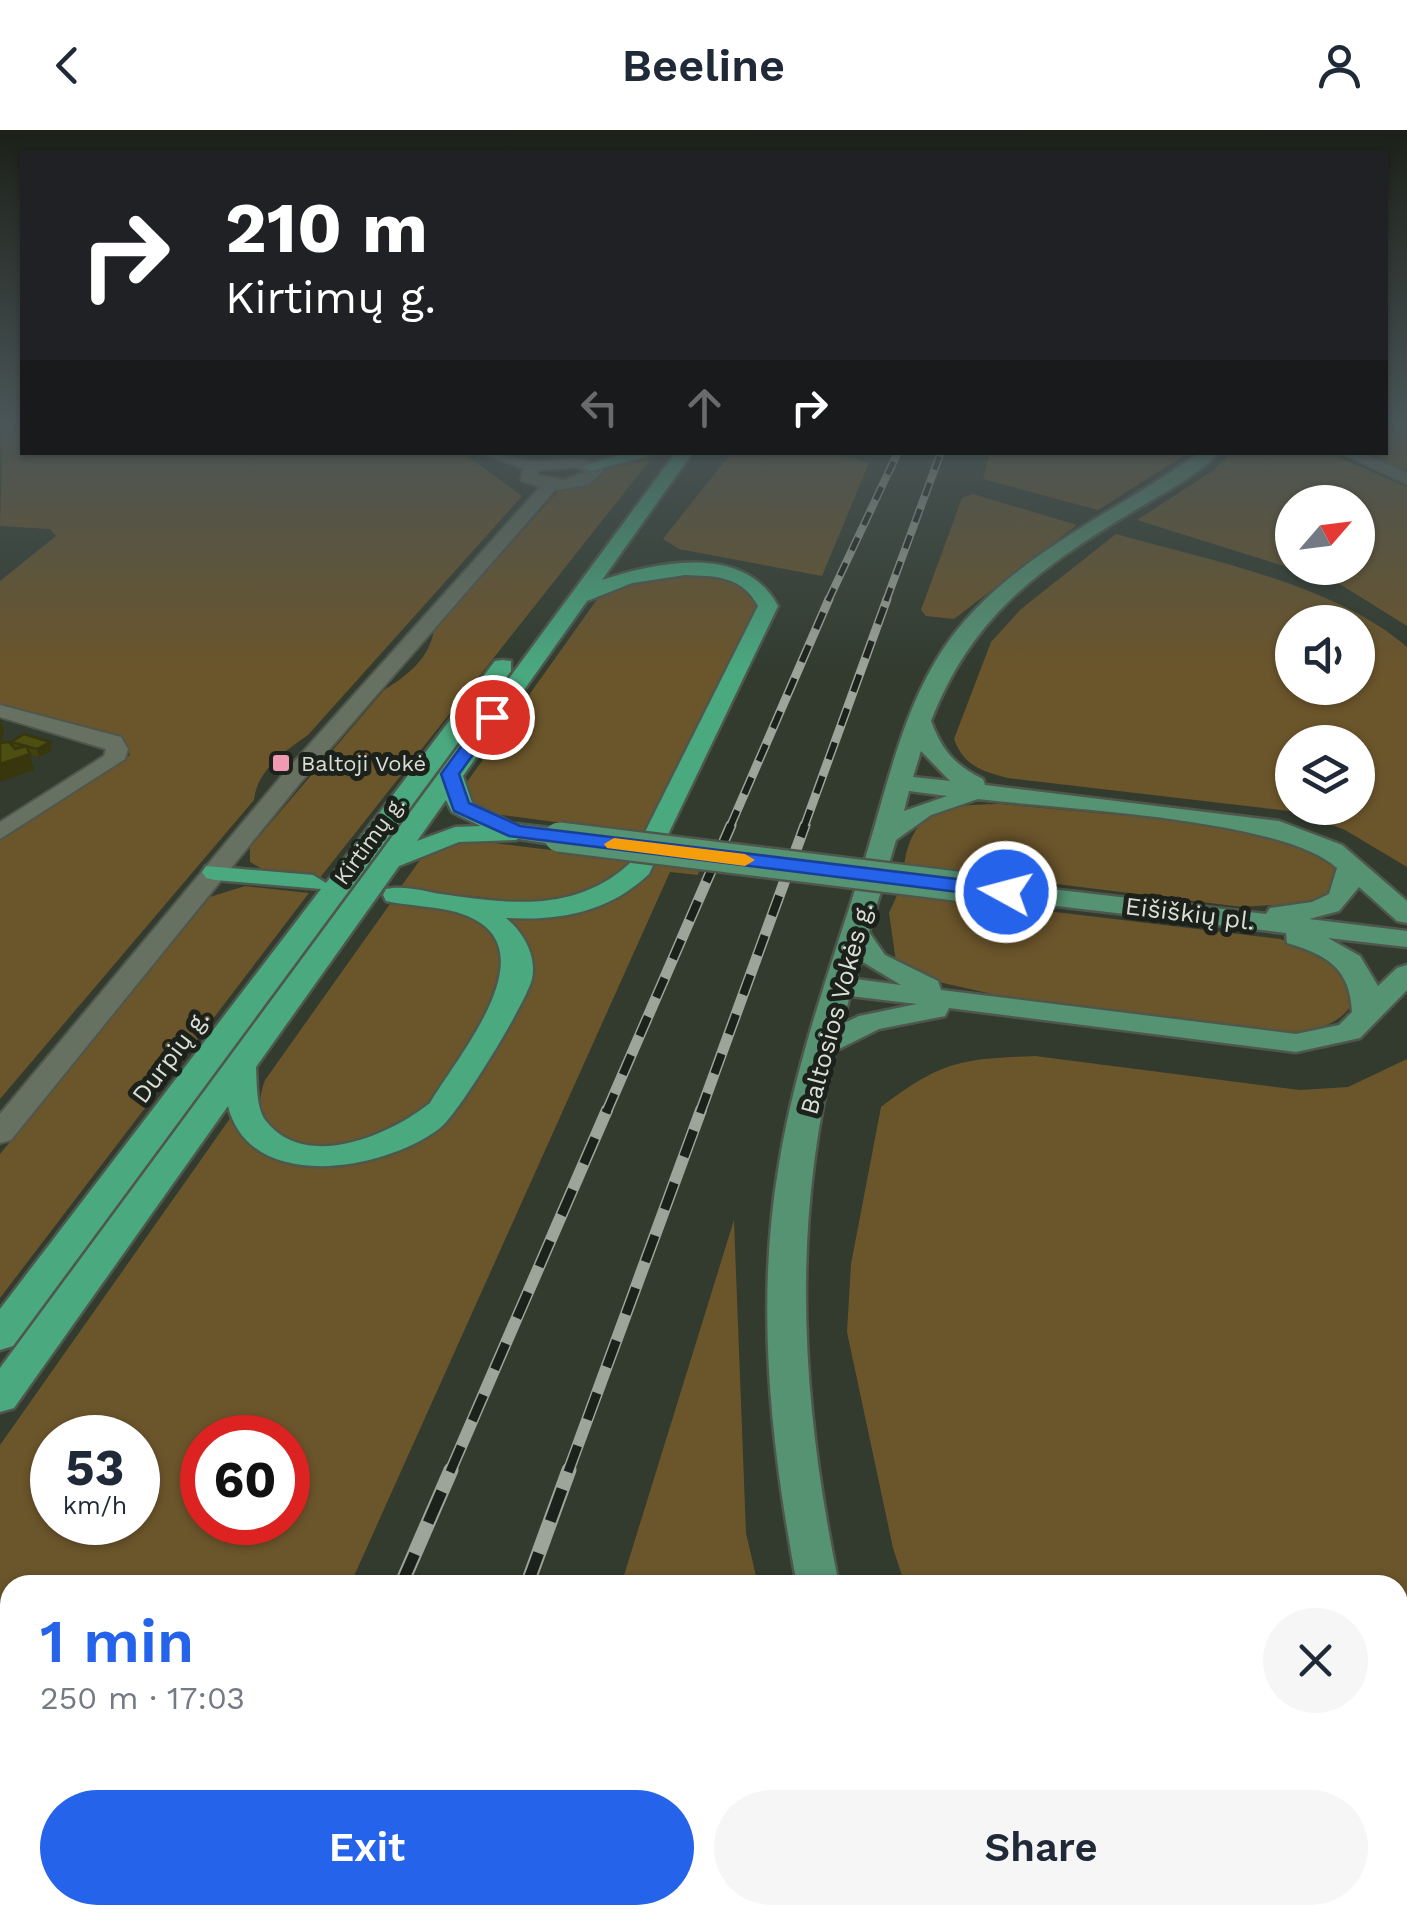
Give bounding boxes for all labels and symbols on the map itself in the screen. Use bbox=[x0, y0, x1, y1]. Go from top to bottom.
north arrow bbox=[1275, 485, 1375, 585]
pin bbox=[450, 675, 535, 760]
place label: Baltoji Vokė bbox=[301, 751, 426, 776]
marker: Baltoji Vokė bbox=[270, 752, 292, 774]
street label: Kirtimų g. bbox=[329, 791, 410, 889]
position arrow bbox=[954, 840, 1058, 944]
street label: Eišiškių pl. bbox=[1123, 891, 1256, 936]
street label: Baltosios Vokės g. bbox=[794, 899, 879, 1117]
street label: Durpių g. bbox=[126, 1004, 215, 1109]
speed limit sign: 60 bbox=[180, 1415, 310, 1545]

